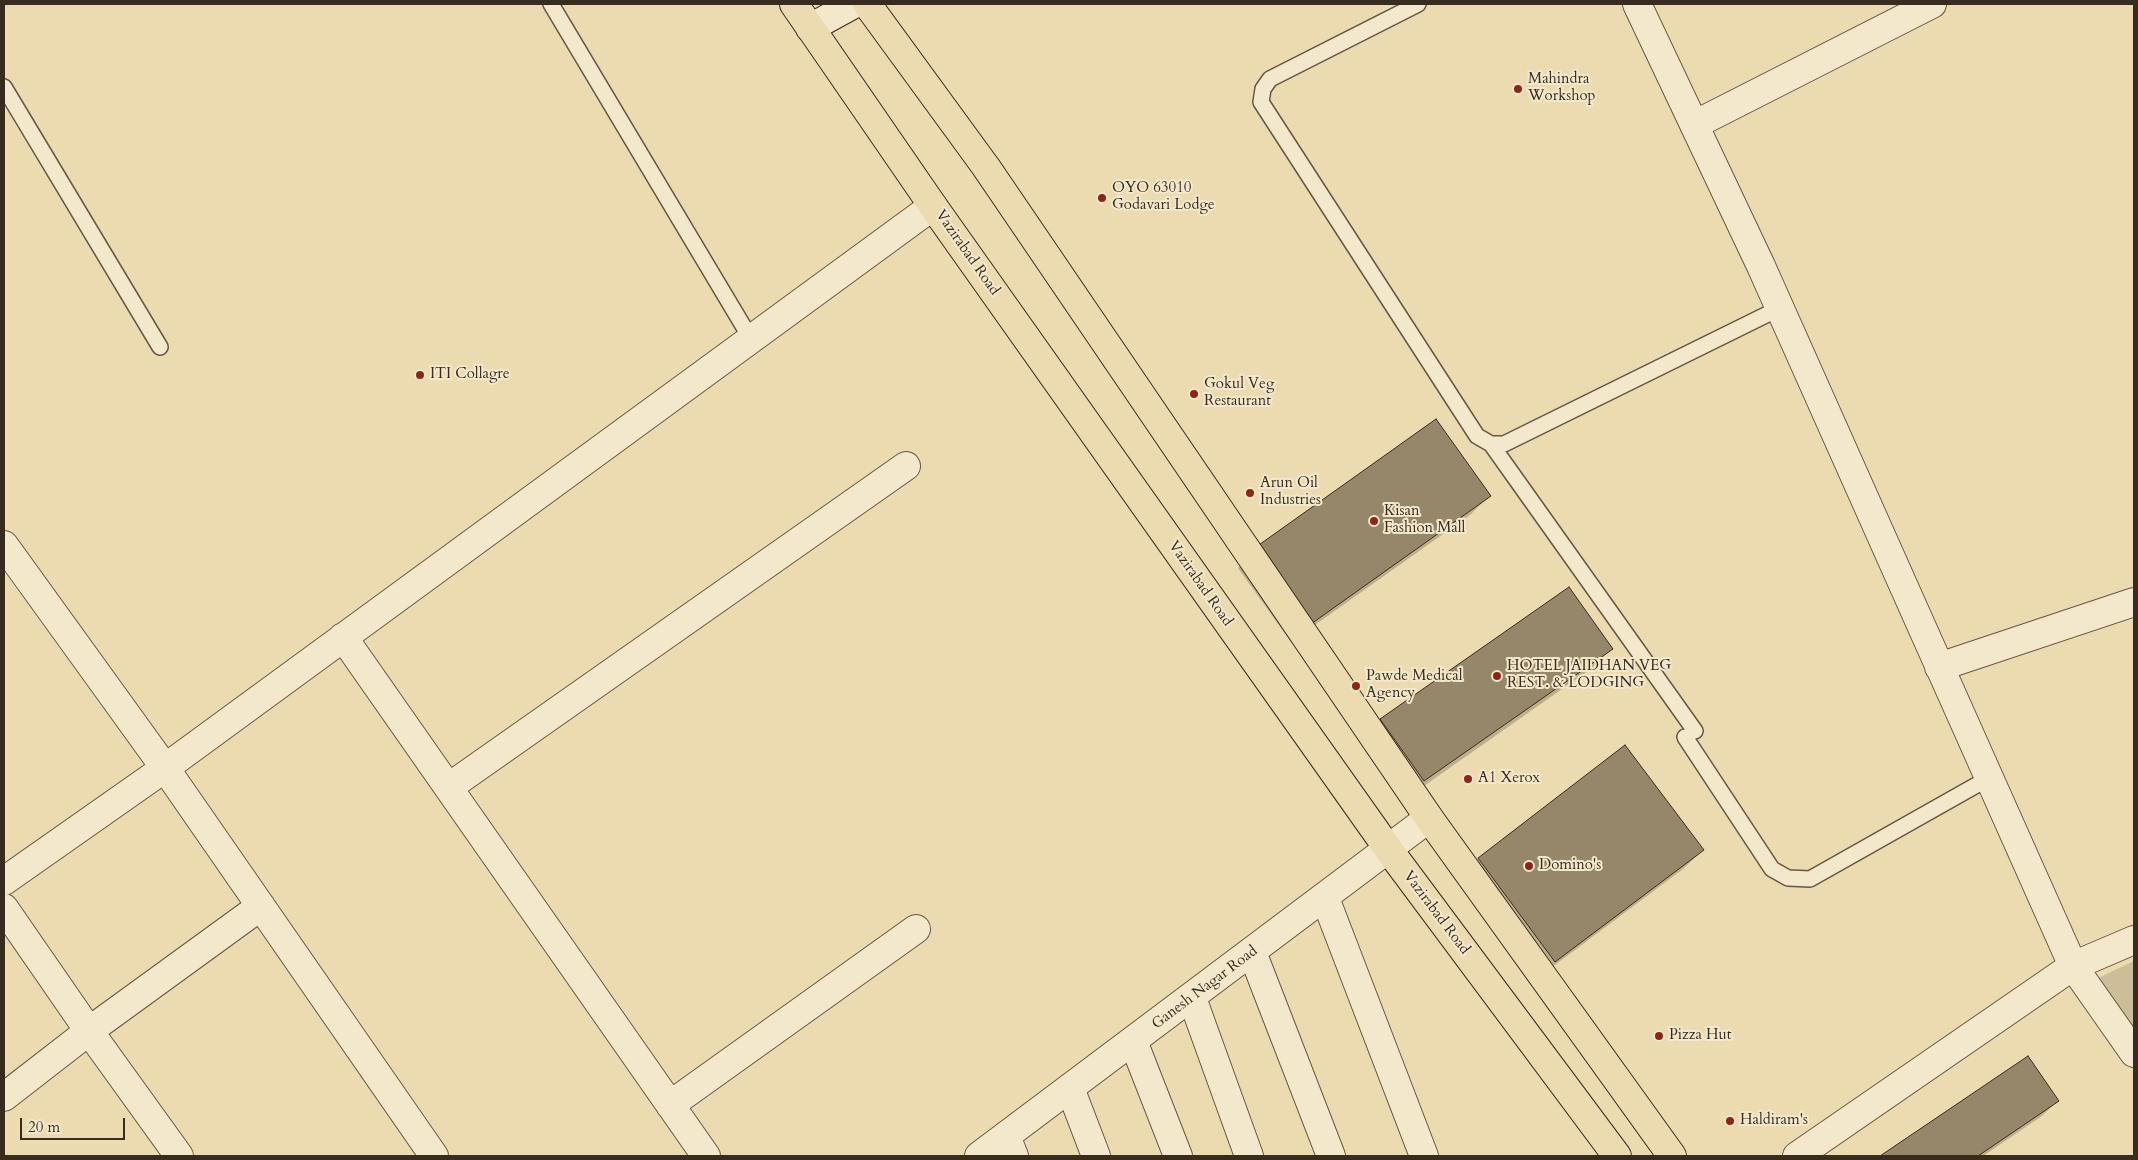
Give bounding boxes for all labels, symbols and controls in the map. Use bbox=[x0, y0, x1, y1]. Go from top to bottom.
place label: Mahindra Workshop bbox=[1528, 71, 1596, 106]
marker: Mahindra Workshop bbox=[1512, 83, 1524, 95]
place label: OYO 63010 Godavari Lodge bbox=[1112, 180, 1215, 215]
marker: OYO 63010 Godavari Lodge bbox=[1096, 192, 1108, 204]
street label: Vazirabad Road bbox=[931, 207, 1003, 299]
place label: ITI Collagre bbox=[430, 366, 510, 384]
marker: ITI Collagre bbox=[414, 369, 426, 381]
place label: Gokul Veg Restaurant bbox=[1204, 376, 1274, 411]
marker: Gokul Veg Restaurant bbox=[1188, 388, 1200, 400]
place label: Arun Oil Industries bbox=[1260, 475, 1321, 510]
marker: Arun Oil Industries bbox=[1244, 487, 1256, 499]
place label: Kisan Fashion Mall bbox=[1384, 503, 1465, 538]
marker: Kisan Fashion Mall bbox=[1368, 515, 1380, 527]
street label: Vazirabad Road bbox=[1164, 538, 1236, 630]
place label: HOTEL JAIDHAN VEG REST. & LODGING bbox=[1507, 658, 1671, 693]
place label: Pawde Medical Agency bbox=[1366, 668, 1462, 703]
marker: HOTEL JAIDHAN VEG REST. & LODGING bbox=[1491, 670, 1503, 682]
marker: Pawde Medical Agency bbox=[1350, 680, 1362, 692]
place label: A1 Xerox bbox=[1478, 770, 1540, 788]
marker: A1 Xerox bbox=[1462, 773, 1474, 785]
place label: Domino's bbox=[1539, 857, 1601, 875]
marker: Domino's bbox=[1523, 860, 1535, 872]
street label: Vazirabad Road bbox=[1399, 868, 1473, 958]
street label: Ganesh Nagar Road bbox=[1149, 942, 1261, 1034]
place label: Pizza Hut bbox=[1669, 1027, 1732, 1045]
marker: Pizza Hut bbox=[1653, 1030, 1665, 1042]
scale bar bbox=[22, 1108, 128, 1140]
place label: Haldiram's bbox=[1740, 1112, 1808, 1130]
marker: Haldiram's bbox=[1724, 1115, 1736, 1127]
text: 20 m bbox=[28, 1117, 60, 1137]

